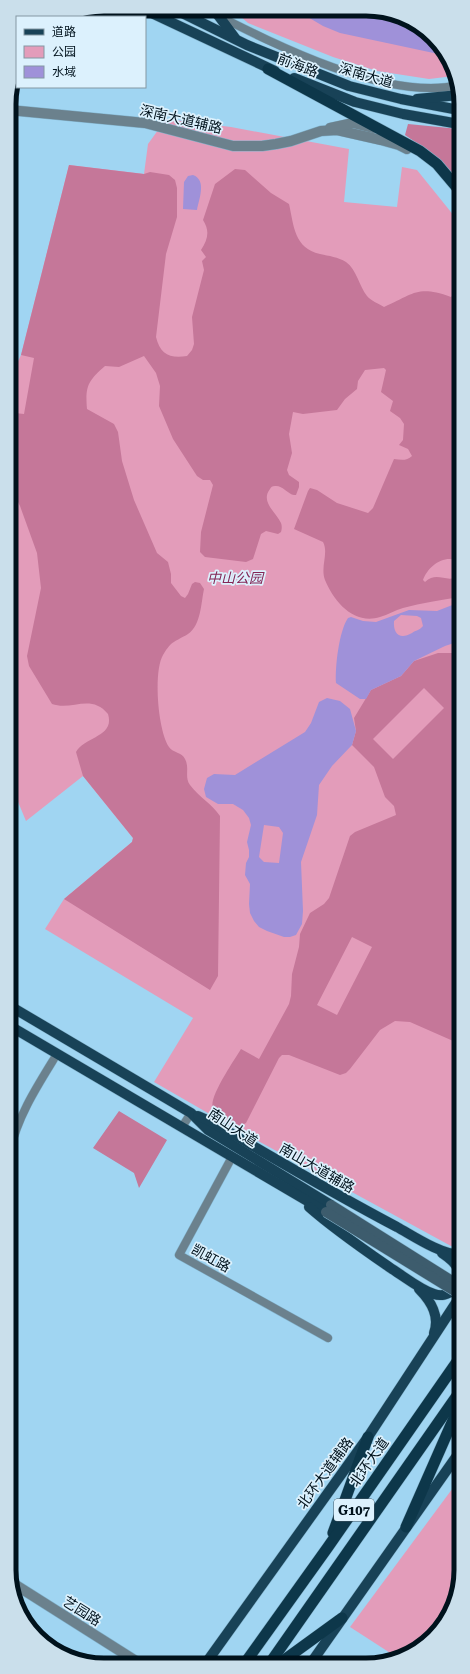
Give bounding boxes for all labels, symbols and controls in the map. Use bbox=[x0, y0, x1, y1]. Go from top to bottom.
legend bbox=[16, 16, 146, 88]
text: 道路 bbox=[52, 25, 76, 39]
text: 公园 bbox=[52, 45, 76, 59]
street label: 前海路 bbox=[276, 50, 320, 80]
street label: 深南大道 bbox=[337, 60, 395, 90]
text: 水域 bbox=[52, 65, 76, 79]
street label: 深南大道辅路 bbox=[138, 102, 224, 136]
park label: 中山公园 bbox=[207, 570, 265, 586]
street label: 南山大道 bbox=[205, 1105, 261, 1149]
street label: 南山大道辅路 bbox=[277, 1140, 357, 1196]
street label: 凯虹路 bbox=[189, 1241, 233, 1275]
street label: 北环大道辅路 bbox=[294, 1434, 356, 1512]
street label: 北环大道 bbox=[346, 1434, 392, 1490]
road number: G107 bbox=[334, 1499, 374, 1521]
street label: 艺园路 bbox=[60, 1593, 104, 1629]

